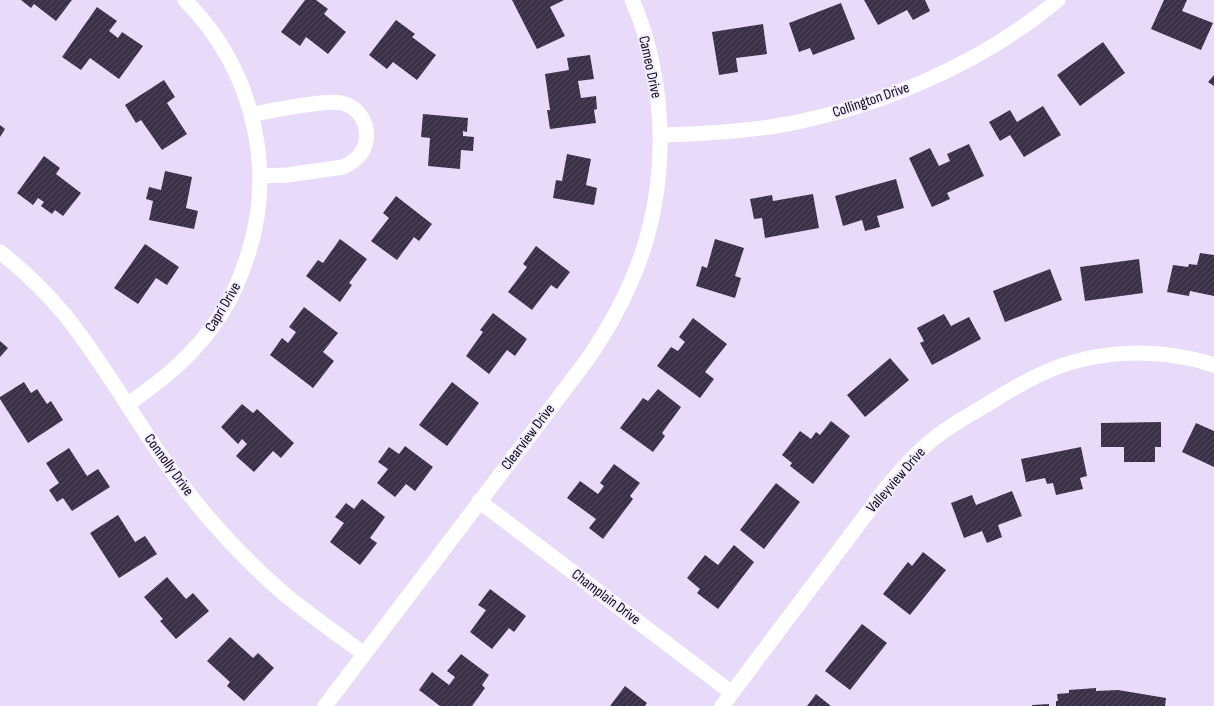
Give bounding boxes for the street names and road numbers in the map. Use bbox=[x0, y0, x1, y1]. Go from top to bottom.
street label: Cameo Drive bbox=[634, 34, 666, 100]
street label: Collington Drive bbox=[830, 78, 912, 122]
street label: Capri Drive bbox=[201, 279, 245, 335]
street label: Clearview Drive bbox=[497, 400, 559, 474]
street label: Connolly Drive bbox=[140, 430, 198, 500]
street label: Valleyview Drive bbox=[862, 443, 930, 517]
street label: Champlain Drive bbox=[568, 565, 644, 629]

